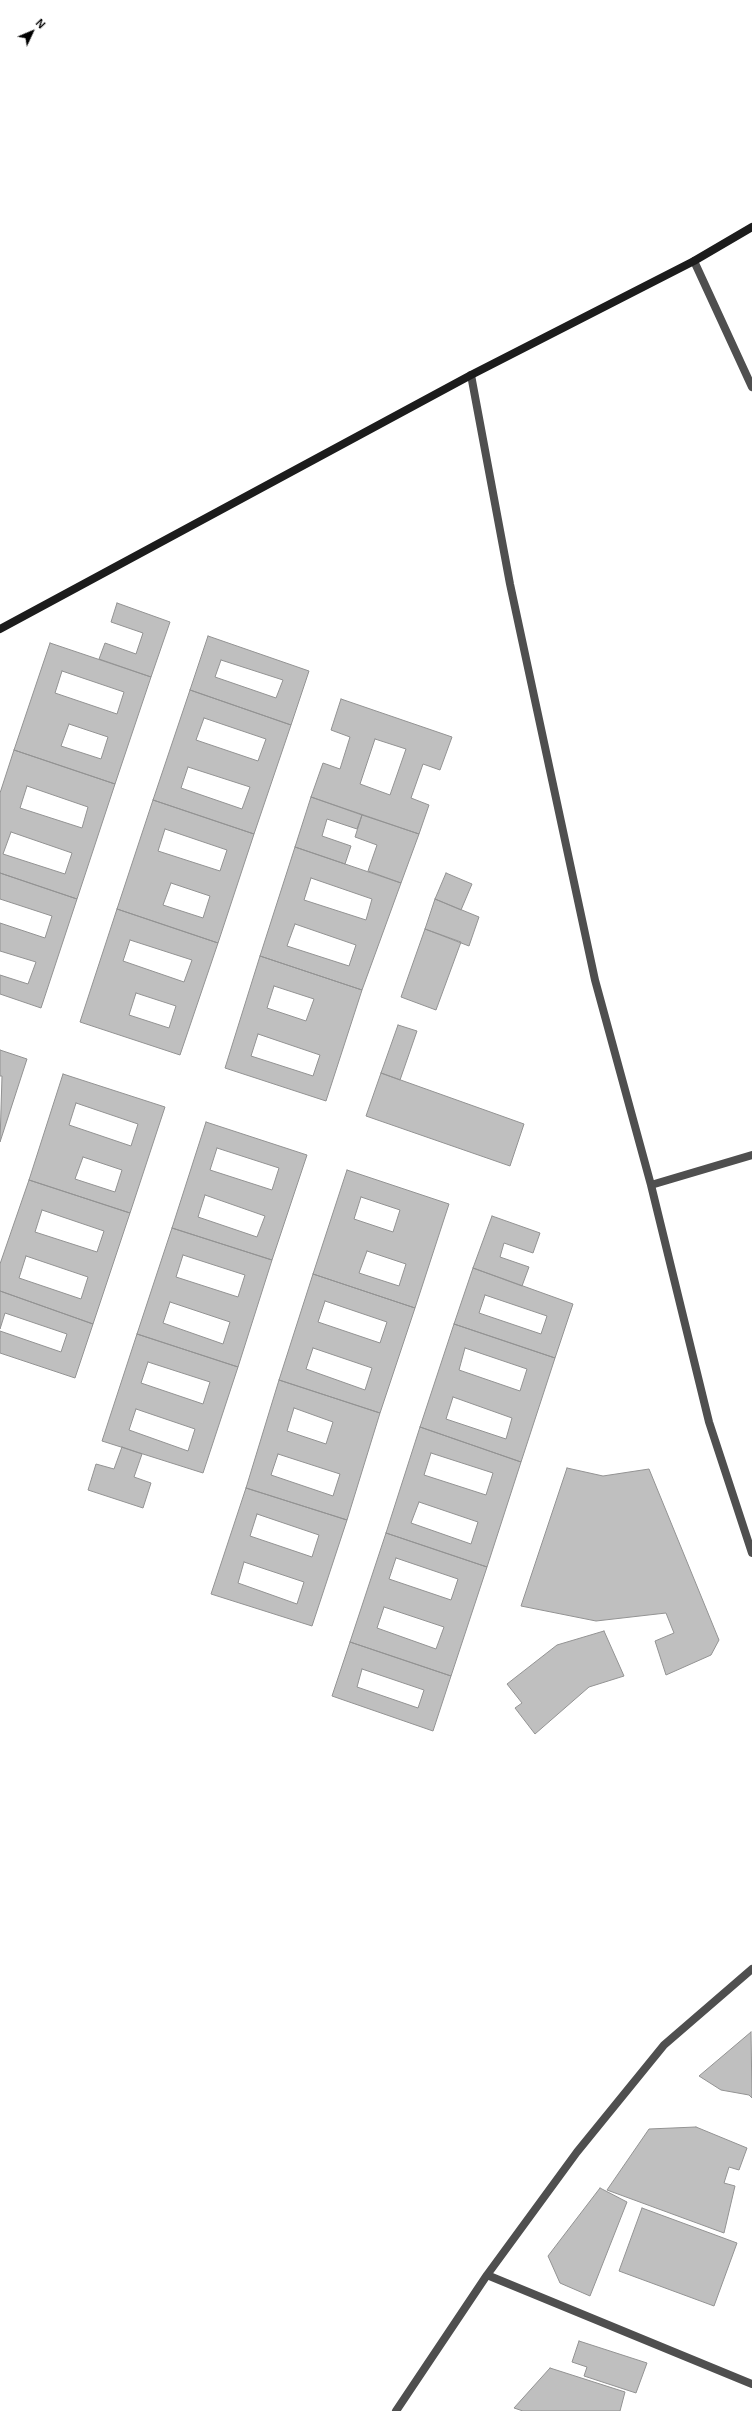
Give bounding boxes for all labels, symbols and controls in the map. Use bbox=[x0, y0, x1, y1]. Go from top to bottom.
north arrow bbox=[12, 12, 52, 52]
text: N bbox=[34, 17, 48, 31]

